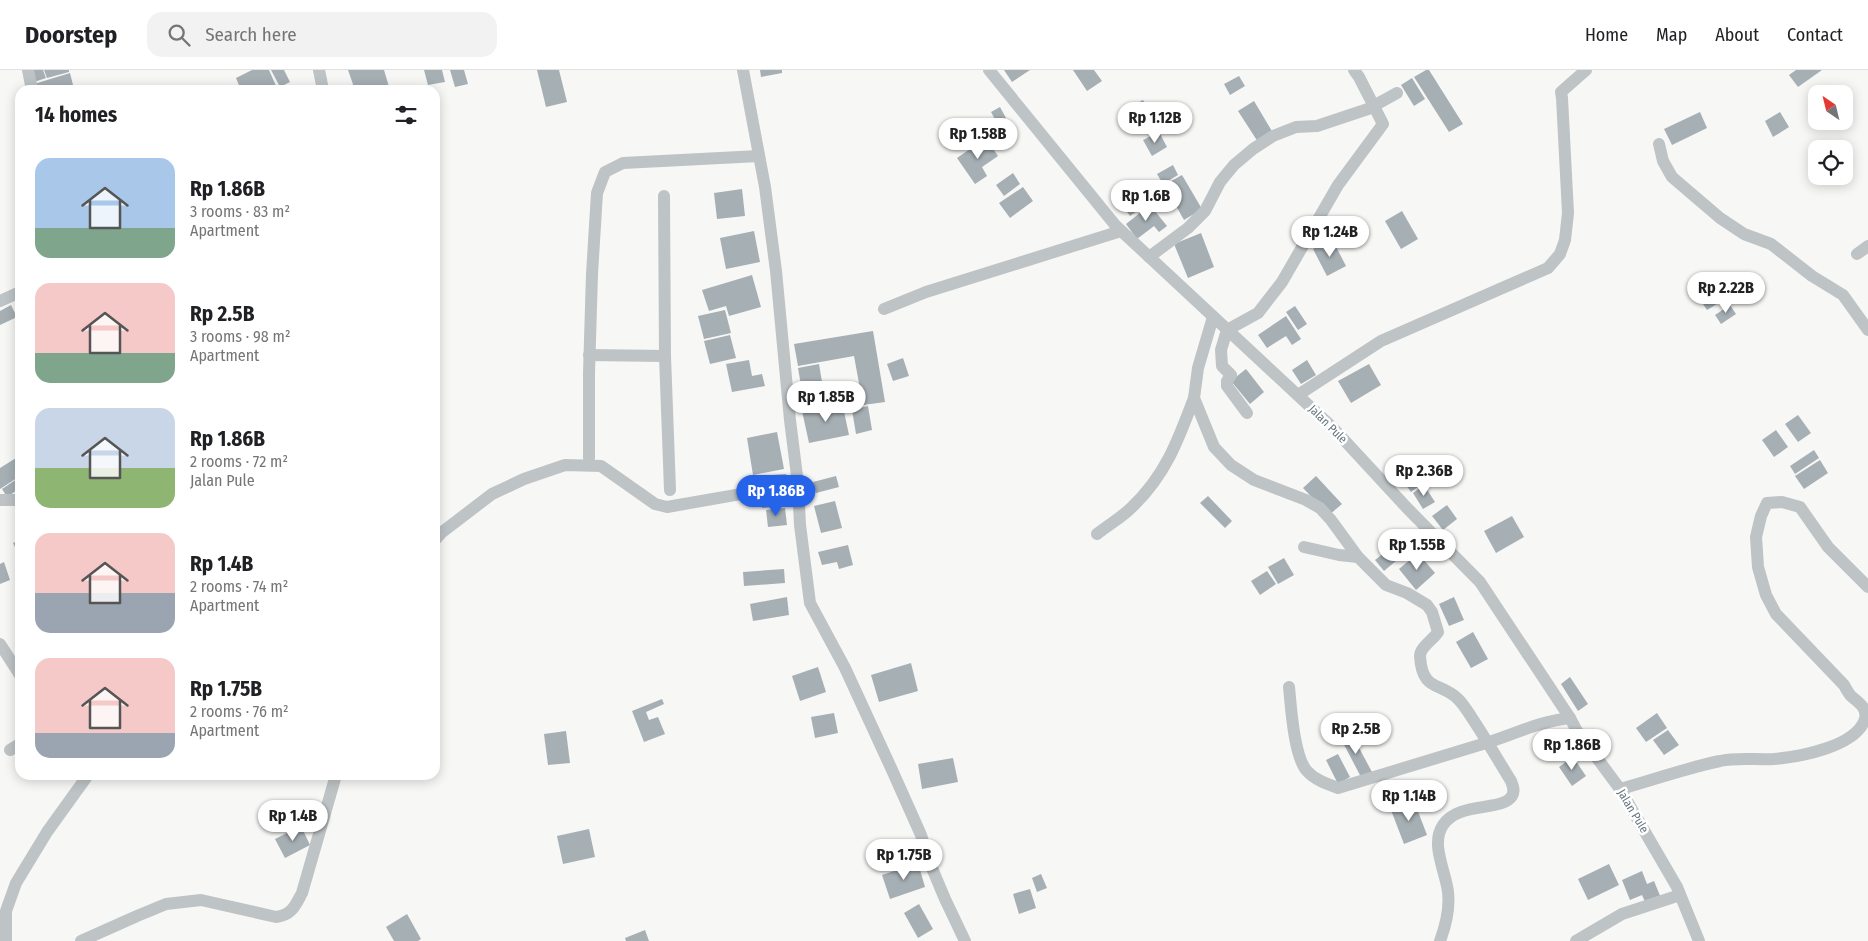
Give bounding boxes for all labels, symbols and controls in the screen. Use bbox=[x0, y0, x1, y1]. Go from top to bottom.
search box bbox=[147, 12, 497, 57]
text: Doorstep bbox=[25, 21, 117, 49]
icon: search bbox=[165, 21, 193, 49]
text: Search here bbox=[205, 23, 297, 46]
text: Home bbox=[1585, 24, 1628, 46]
text: Map bbox=[1656, 24, 1687, 46]
text: About bbox=[1715, 24, 1759, 46]
text: Contact bbox=[1787, 24, 1843, 46]
north arrow bbox=[1808, 85, 1852, 130]
map controls bbox=[1808, 85, 1853, 185]
icon: filters bbox=[392, 101, 420, 129]
text: 14 homes bbox=[35, 102, 117, 128]
pin: Rp 1.12B bbox=[1103, 102, 1207, 144]
text: Rp 1.12B bbox=[1129, 108, 1181, 127]
pin: Rp 1.58B bbox=[926, 118, 1030, 160]
text: Rp 1.58B bbox=[950, 124, 1006, 143]
button: locate bbox=[1808, 140, 1853, 185]
text: Rp 1.86B bbox=[190, 176, 265, 202]
icon: home bbox=[75, 178, 135, 238]
pin: Rp 1.6B bbox=[1100, 180, 1192, 222]
text: Rp 1.6B bbox=[1122, 186, 1170, 205]
text: 3 rooms · 83 m² bbox=[190, 202, 290, 221]
pin: Rp 1.24B bbox=[1278, 216, 1382, 258]
text: Apartment bbox=[190, 221, 259, 240]
text: Rp 1.24B bbox=[1302, 222, 1358, 241]
pin: Rp 2.22B bbox=[1674, 272, 1778, 314]
text: Rp 2.22B bbox=[1698, 278, 1754, 297]
text: Rp 2.5B bbox=[190, 301, 254, 327]
icon: home bbox=[75, 303, 135, 363]
text: 3 rooms · 98 m² bbox=[190, 327, 291, 346]
text: Apartment bbox=[190, 346, 259, 365]
pin: Rp 1.85B bbox=[774, 380, 878, 423]
text: Rp 1.85B bbox=[798, 387, 854, 406]
street label: Jalan Pule bbox=[1306, 402, 1350, 446]
text: Rp 1.86B bbox=[190, 426, 265, 452]
icon: home bbox=[75, 428, 135, 488]
text: 2 rooms · 72 m² bbox=[190, 452, 288, 471]
pin: Rp 2.36B bbox=[1372, 454, 1476, 497]
text: Rp 2.36B bbox=[1395, 461, 1453, 480]
text: Jalan Pule bbox=[190, 471, 255, 490]
pin: Rp 1.86B bbox=[724, 474, 828, 517]
text: Rp 1.86B bbox=[747, 481, 805, 500]
pin: Rp 1.55B bbox=[1365, 528, 1469, 571]
text: Rp 1.55B bbox=[1389, 535, 1445, 554]
text: Rp 1.4B bbox=[190, 551, 253, 577]
icon: home bbox=[75, 553, 135, 613]
text: 2 rooms · 74 m² bbox=[190, 577, 288, 596]
text: Apartment bbox=[190, 596, 259, 615]
text: Rp 1.75B bbox=[190, 676, 262, 702]
icon: home bbox=[75, 678, 135, 738]
text: 2 rooms · 76 m² bbox=[190, 702, 289, 721]
pin: Rp 2.5B bbox=[1310, 712, 1402, 755]
text: Rp 2.5B bbox=[1331, 719, 1381, 738]
text: Apartment bbox=[190, 721, 259, 740]
pin: Rp 1.86B bbox=[1520, 728, 1624, 771]
text: Rp 1.86B bbox=[1543, 735, 1601, 754]
pin: Rp 1.14B bbox=[1357, 780, 1461, 822]
text: Rp 1.14B bbox=[1382, 786, 1436, 805]
street label: Jalan Pule bbox=[1615, 787, 1652, 835]
pin: Rp 1.4B bbox=[247, 800, 339, 842]
text: Rp 1.4B bbox=[269, 806, 317, 825]
pin: Rp 1.75B bbox=[852, 838, 956, 881]
text: Rp 1.75B bbox=[877, 845, 931, 864]

